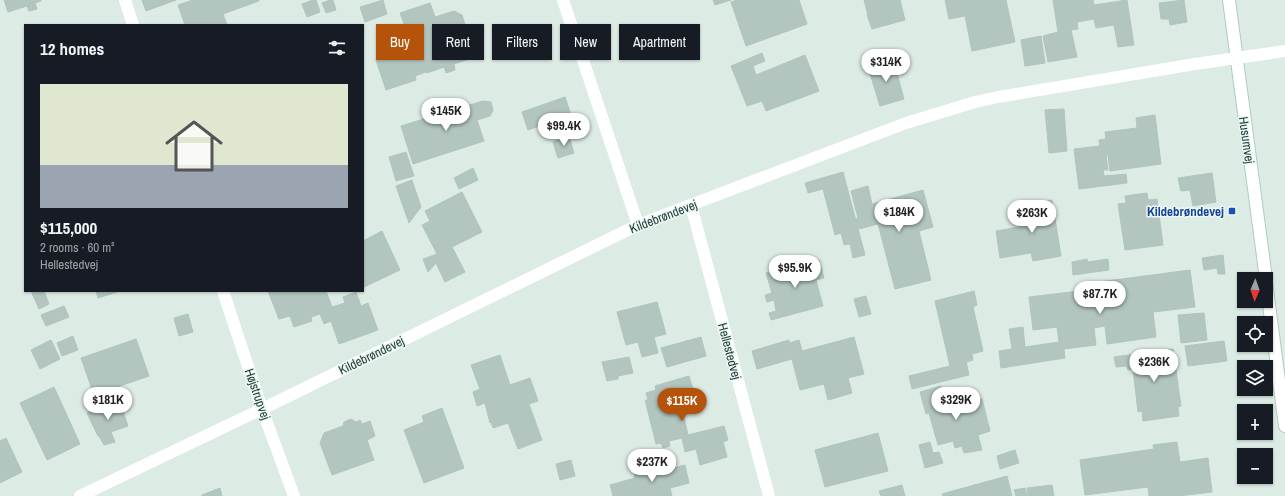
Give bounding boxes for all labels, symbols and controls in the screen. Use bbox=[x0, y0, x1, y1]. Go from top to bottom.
chip: Buy bbox=[376, 24, 424, 60]
chip: Rent bbox=[432, 24, 484, 60]
chip: Filters bbox=[492, 24, 552, 60]
chip: New bbox=[560, 24, 611, 60]
chip: Apartment bbox=[619, 24, 700, 60]
text: 12 homes bbox=[40, 37, 104, 60]
icon: filters bbox=[326, 37, 348, 59]
pin: $314K bbox=[858, 49, 914, 83]
text: $314K bbox=[870, 53, 902, 70]
pin: $145K bbox=[418, 98, 474, 132]
text: $145K bbox=[430, 102, 462, 119]
icon: home bbox=[158, 110, 230, 182]
pin: $99.4K bbox=[531, 113, 597, 147]
street label: Husumvej bbox=[1235, 115, 1258, 165]
text: $99.4K bbox=[547, 117, 581, 134]
street label: Kildebrøndevej bbox=[627, 196, 699, 237]
pin: $184K bbox=[871, 199, 927, 233]
pin: $263K bbox=[1004, 200, 1060, 234]
text: $184K bbox=[883, 203, 915, 220]
place label: Kildebrøndevej bbox=[1147, 203, 1224, 220]
text: $263K bbox=[1016, 204, 1048, 221]
marker: Kildebrøndevej bbox=[1227, 206, 1237, 216]
text: $115,000 bbox=[40, 216, 97, 239]
text: 2 rooms · 60 m² bbox=[40, 239, 115, 256]
pin: $95.9K bbox=[762, 255, 828, 289]
text: Hellestedvej bbox=[40, 256, 98, 273]
text: $95.9K bbox=[778, 259, 812, 276]
north arrow bbox=[1237, 272, 1273, 308]
map controls bbox=[1237, 272, 1273, 484]
pin: $87.7K bbox=[1067, 281, 1133, 315]
text: $87.7K bbox=[1083, 285, 1117, 302]
button: locate bbox=[1237, 316, 1273, 352]
street label: Hellestedvej bbox=[714, 321, 745, 381]
street label: Kildebrøndevej bbox=[336, 332, 407, 379]
pin: $236K bbox=[1126, 349, 1182, 383]
text: $236K bbox=[1138, 353, 1170, 370]
button: layers bbox=[1237, 360, 1273, 396]
street label: Højstrupvej bbox=[241, 366, 274, 422]
pin: $181K bbox=[80, 387, 136, 421]
pin: $329K bbox=[928, 387, 984, 421]
pin: $115K bbox=[654, 388, 710, 422]
text: $181K bbox=[92, 391, 124, 408]
text: $329K bbox=[940, 391, 972, 408]
text: $115K bbox=[667, 392, 697, 409]
button: + bbox=[1237, 404, 1273, 440]
button: − bbox=[1237, 448, 1273, 484]
pin: $237K bbox=[624, 449, 680, 483]
text: $237K bbox=[636, 453, 668, 470]

